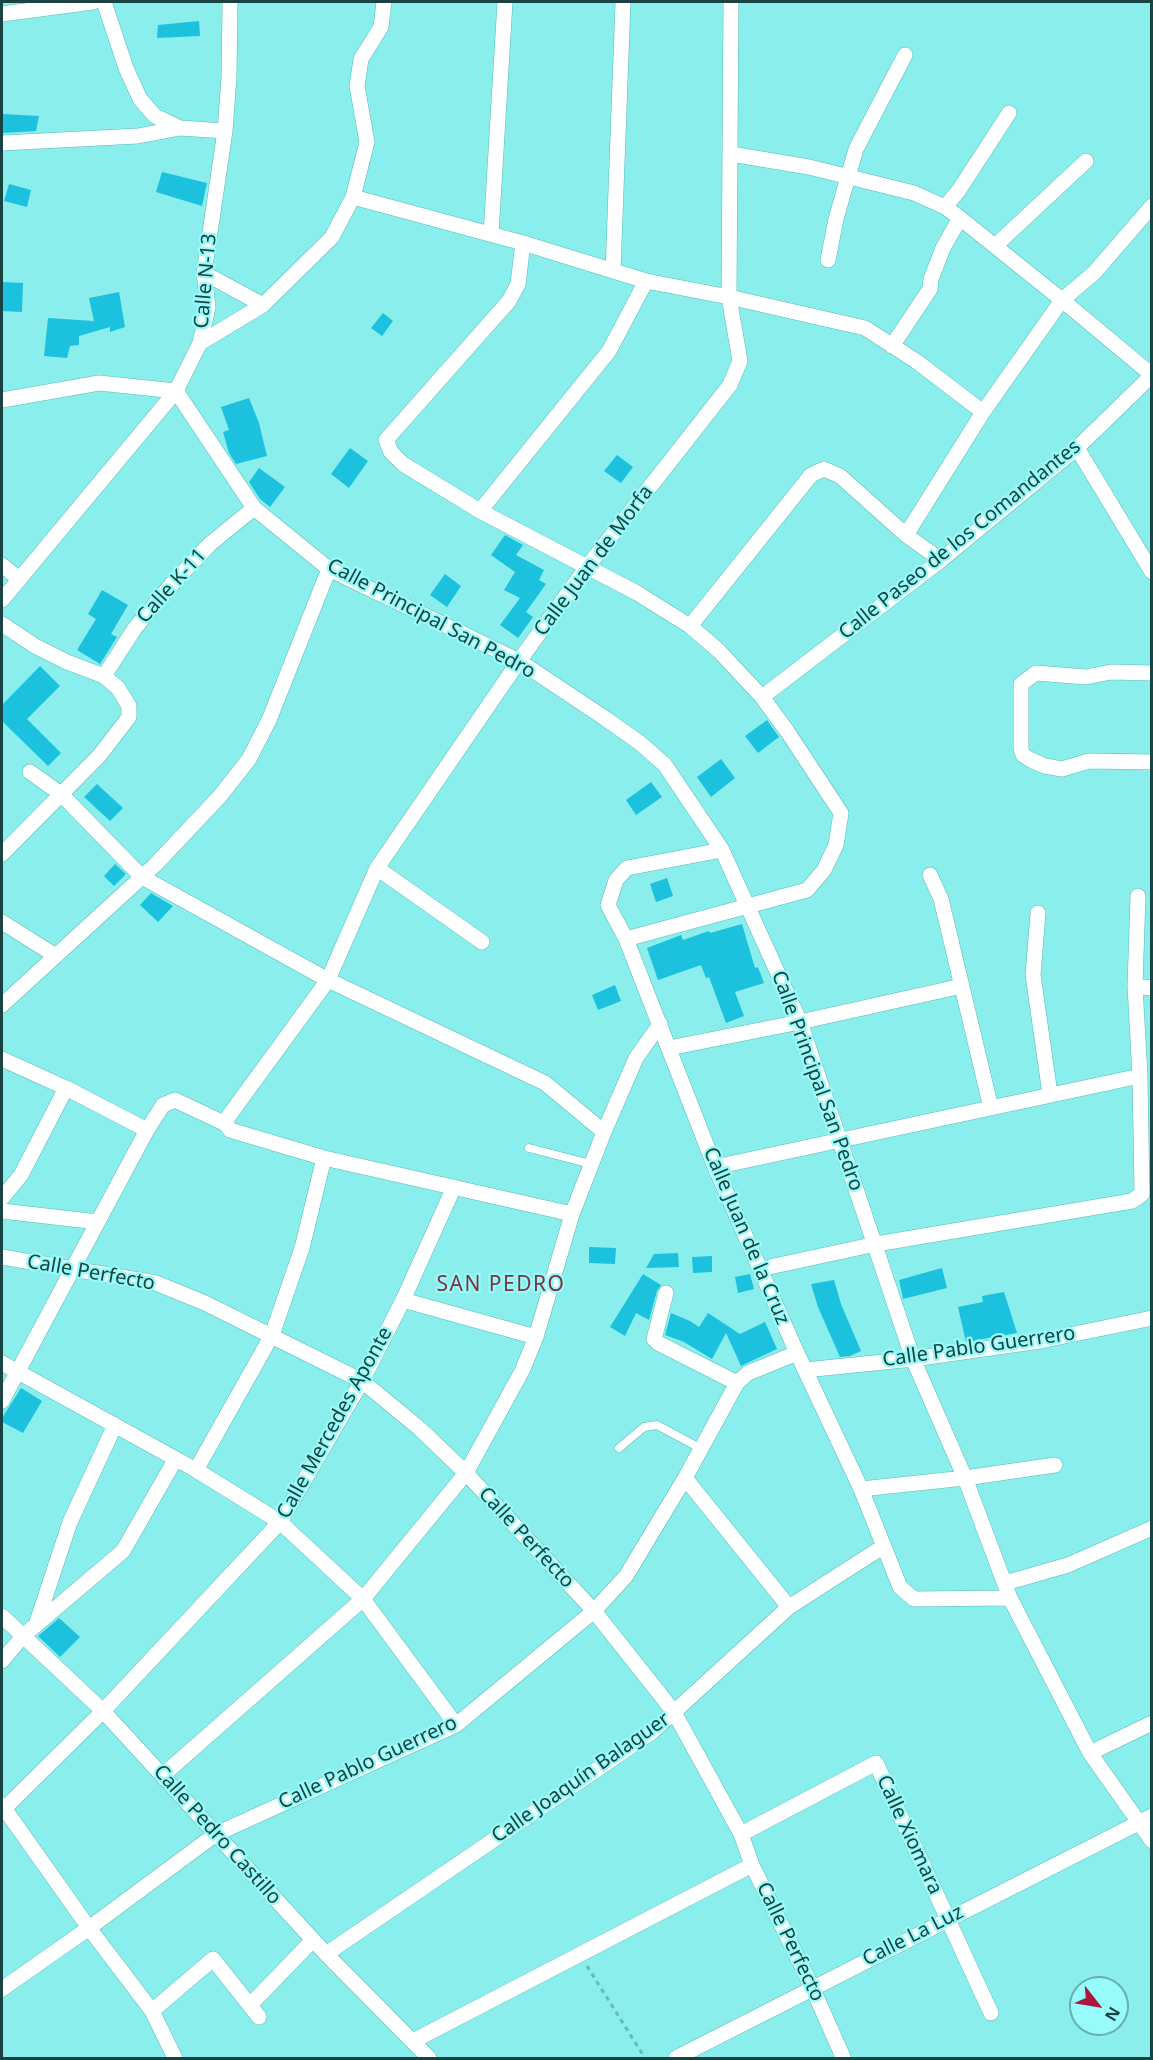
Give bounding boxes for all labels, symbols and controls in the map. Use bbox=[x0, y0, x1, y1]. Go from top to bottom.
street label: Calle N-13 bbox=[190, 233, 222, 329]
street label: Calle Paseo de los Comandantes bbox=[834, 435, 1086, 645]
street label: Calle Juan de Morfa bbox=[529, 481, 659, 641]
street label: Calle K-11 bbox=[132, 544, 212, 628]
street label: Calle Principal San Pedro bbox=[323, 554, 539, 684]
street label: Calle Principal San Pedro bbox=[766, 968, 868, 1194]
street label: Calle Juan de la Cruz bbox=[698, 1144, 794, 1328]
street label: Calle Perfecto bbox=[25, 1250, 157, 1296]
district label: SAN PEDRO bbox=[436, 1272, 566, 1298]
street label: Calle Pablo Guerrero bbox=[881, 1322, 1077, 1372]
street label: Calle Mercedes Aponte bbox=[272, 1323, 398, 1523]
street label: Calle Perfecto bbox=[473, 1483, 579, 1593]
street label: Calle Joaquín Balaguer bbox=[487, 1707, 675, 1849]
street label: Calle Pablo Guerrero bbox=[275, 1711, 461, 1815]
street label: Calle Pedro Castillo bbox=[148, 1760, 286, 1910]
street label: Calle Xiomara bbox=[871, 1772, 947, 1898]
street label: Calle Perfecto bbox=[751, 1879, 829, 2005]
street label: Calle La Luz bbox=[859, 1900, 967, 1972]
north arrow bbox=[1069, 1976, 1129, 2036]
text: N bbox=[1100, 2003, 1125, 2025]

